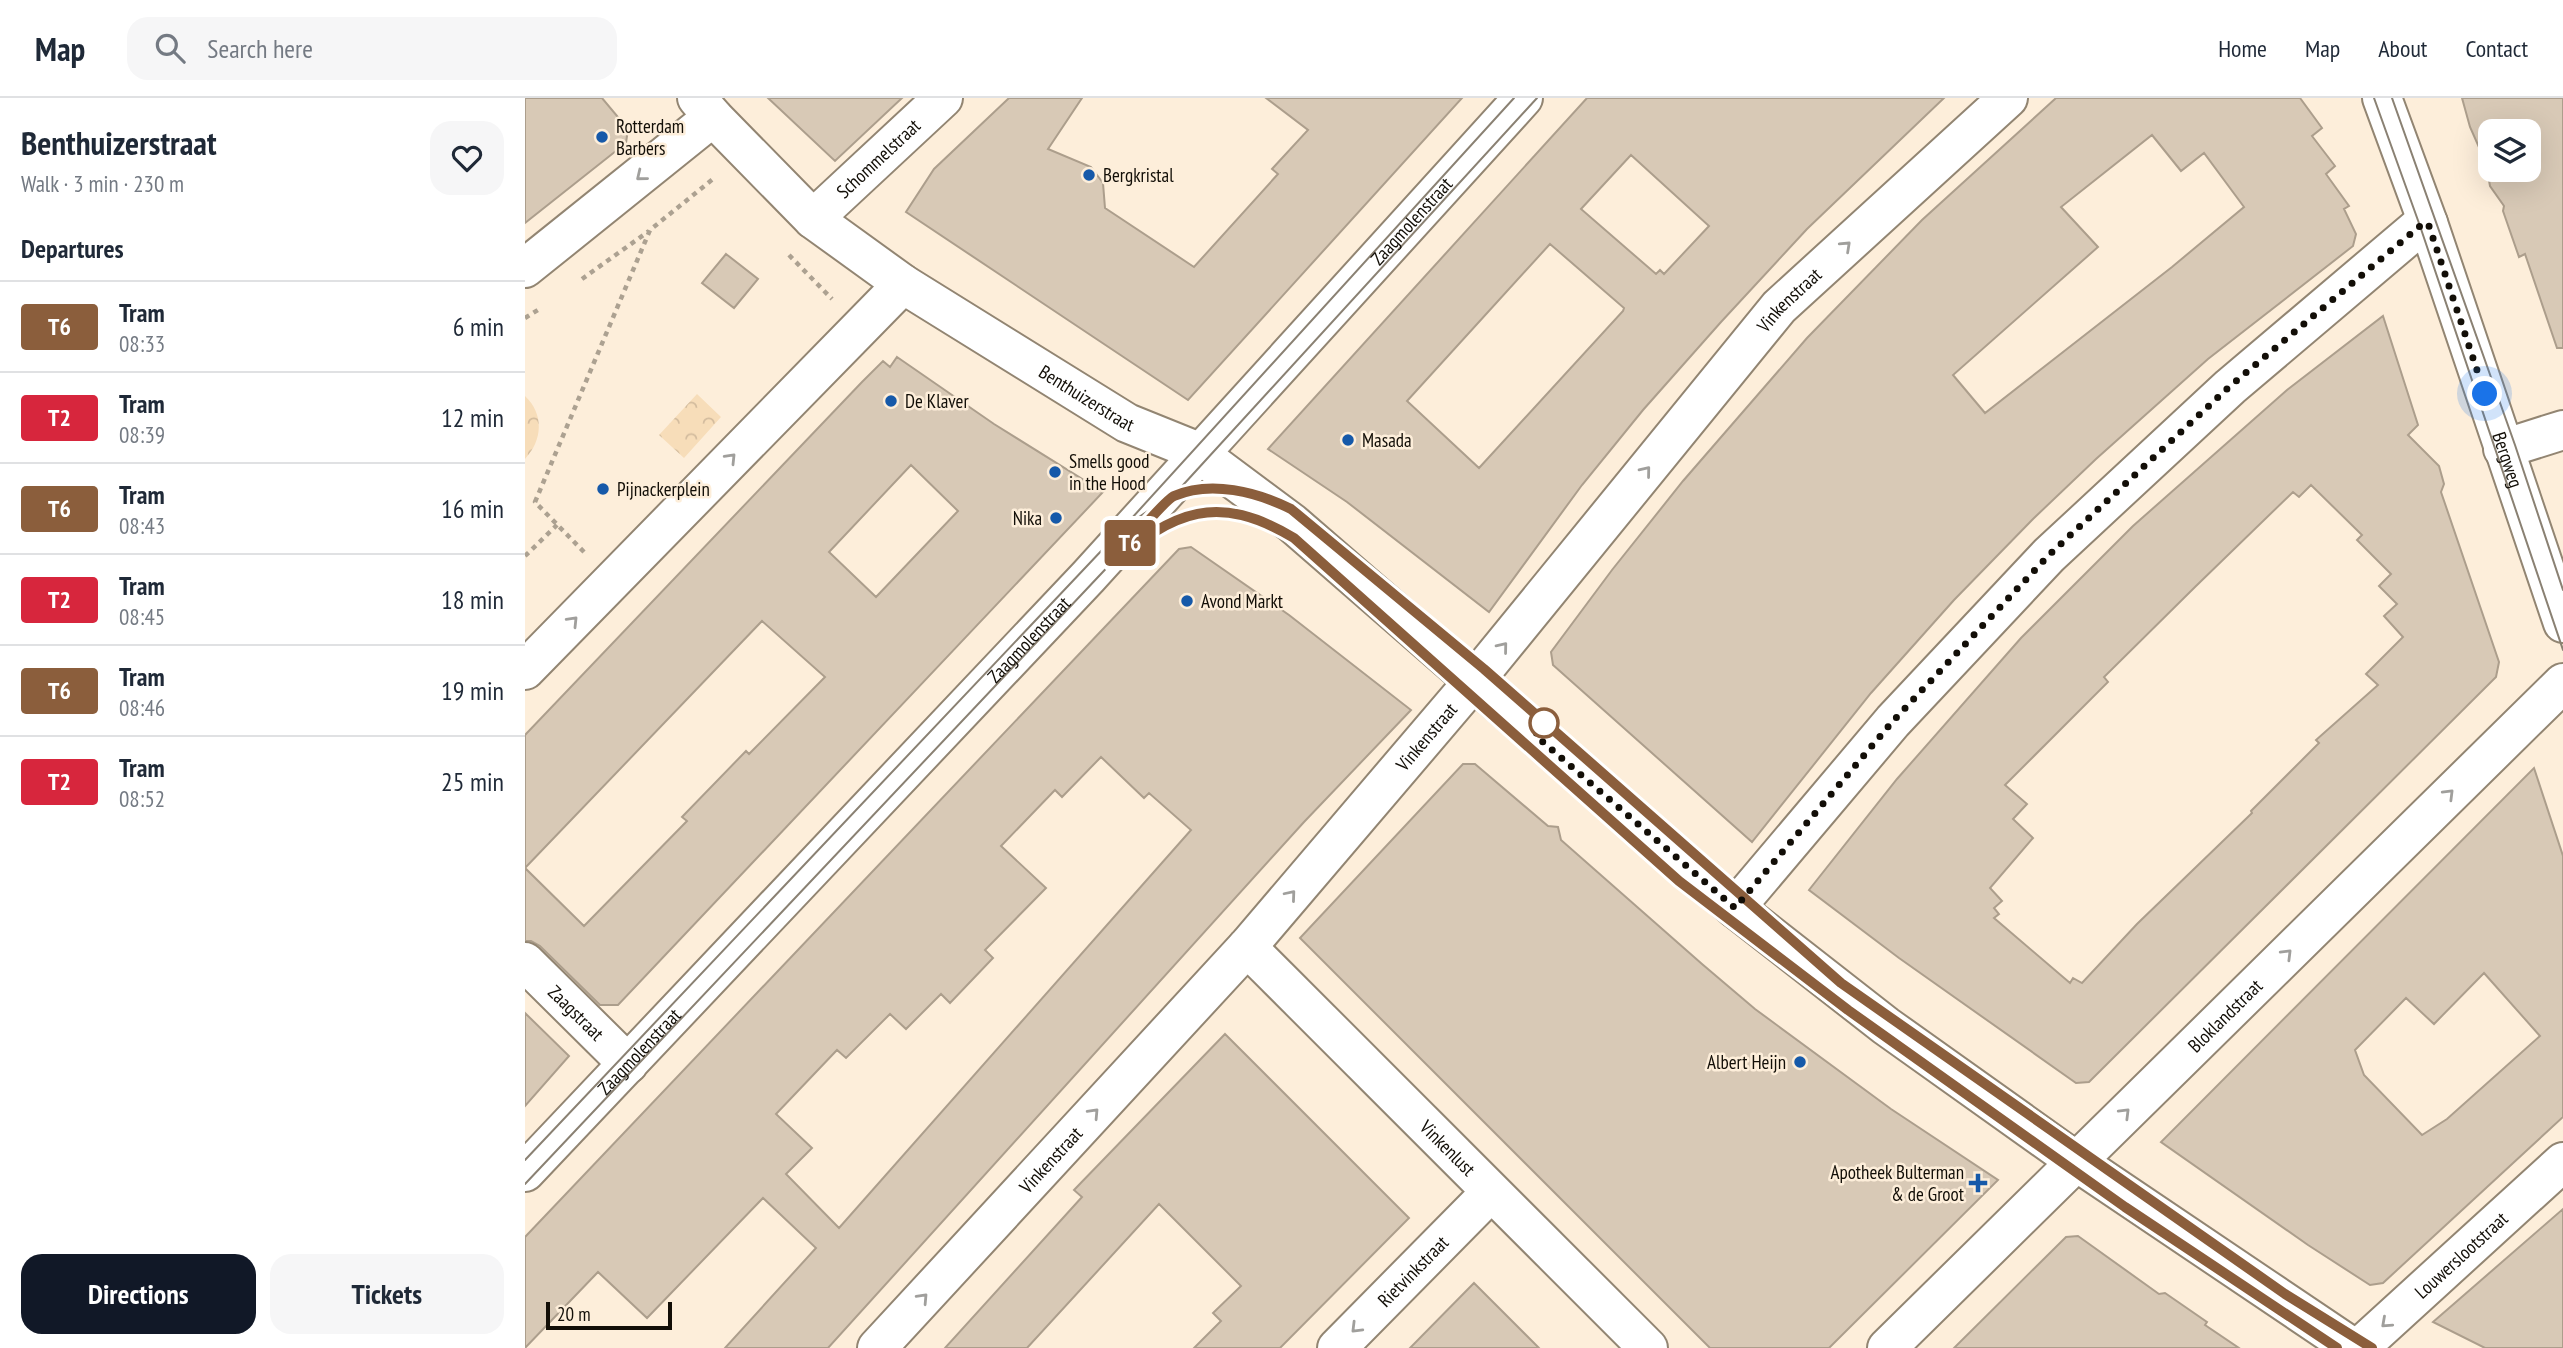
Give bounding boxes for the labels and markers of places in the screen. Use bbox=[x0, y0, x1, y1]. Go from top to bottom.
place label: Rotterdam Barbers bbox=[616, 114, 684, 160]
marker: Rotterdam Barbers bbox=[594, 129, 610, 145]
place label: Bergkristal bbox=[1103, 163, 1174, 187]
marker: Bergkristal bbox=[1081, 167, 1097, 183]
place label: De Klaver bbox=[905, 389, 969, 413]
marker: De Klaver bbox=[883, 393, 899, 409]
place label: Masada bbox=[1362, 428, 1412, 452]
marker: Masada bbox=[1340, 432, 1356, 448]
place label: Smells good in the Hood bbox=[1069, 449, 1150, 495]
marker: Smells good in the Hood bbox=[1047, 464, 1063, 480]
place label: Pijnackerplein bbox=[617, 477, 710, 501]
marker: Pijnackerplein bbox=[595, 481, 611, 497]
place label: Nika bbox=[1013, 506, 1042, 530]
marker: Nika bbox=[1048, 510, 1064, 526]
place label: Avond Markt bbox=[1201, 589, 1284, 613]
marker: Avond Markt bbox=[1179, 593, 1195, 609]
unlabelled marker bbox=[1529, 708, 1559, 738]
place label: Albert Heijn bbox=[1707, 1050, 1786, 1074]
marker: Albert Heijn bbox=[1792, 1054, 1808, 1070]
place label: Apotheek Bulterman & de Groot bbox=[1830, 1160, 1965, 1206]
marker: Apotheek Bulterman & de Groot bbox=[1970, 1175, 1986, 1191]

